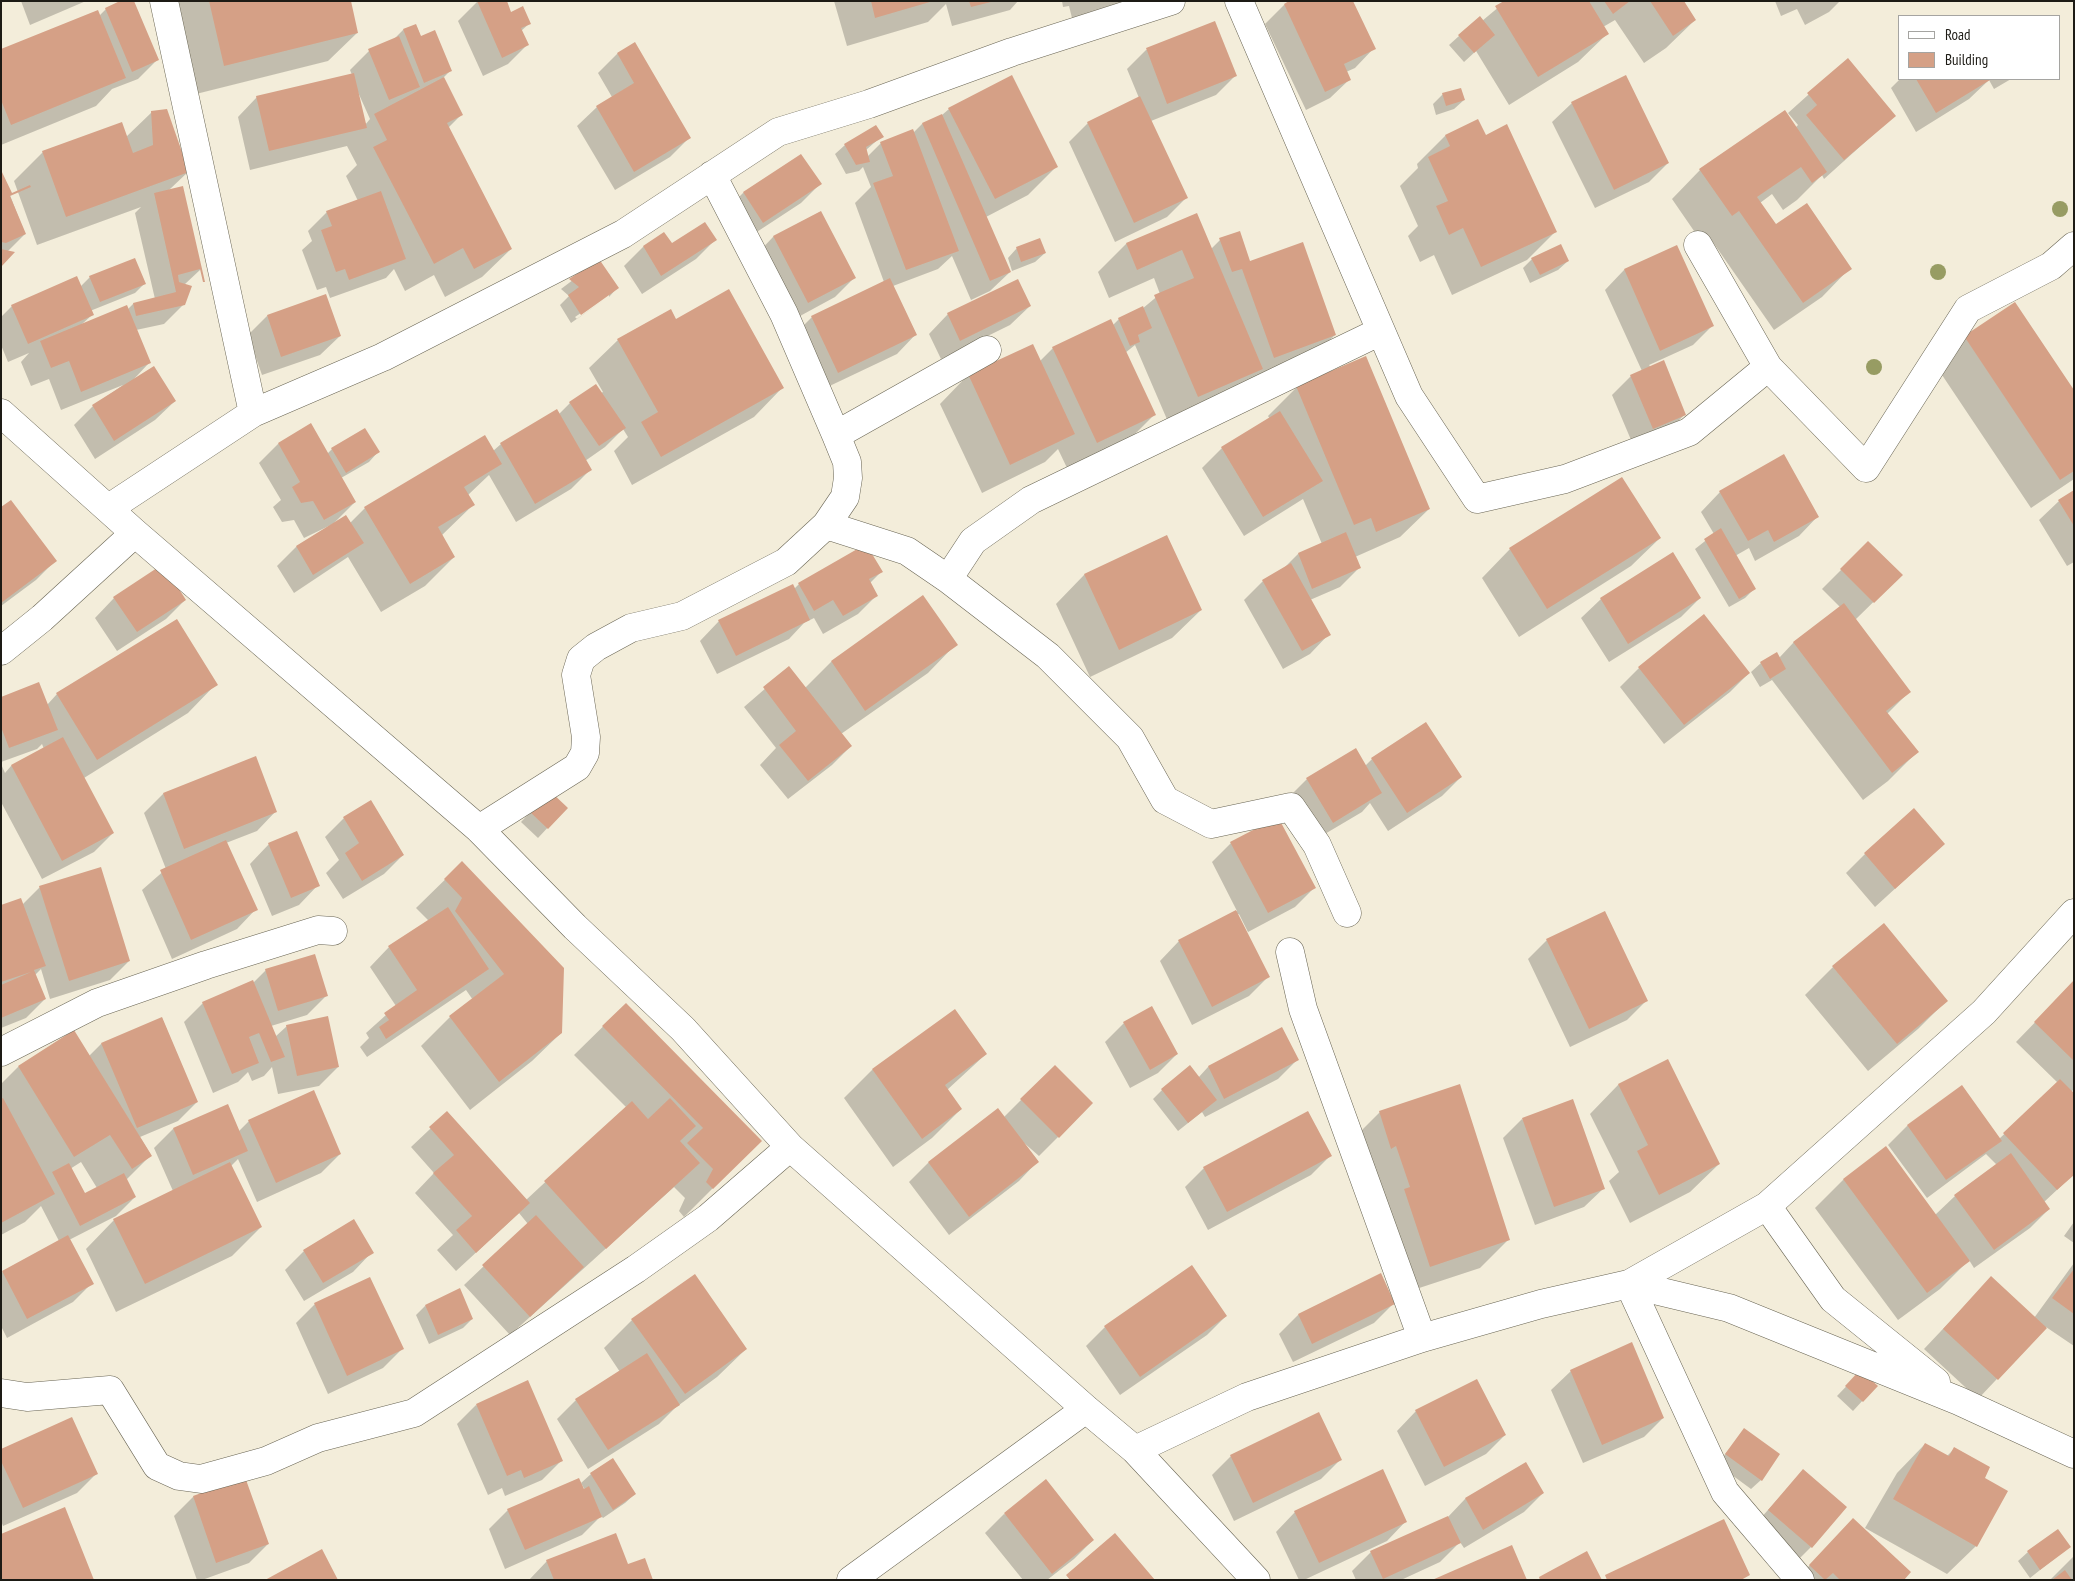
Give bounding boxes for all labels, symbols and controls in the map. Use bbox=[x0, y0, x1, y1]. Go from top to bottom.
legend bbox=[1898, 15, 2060, 80]
text: Road bbox=[1945, 25, 1971, 44]
text: Building bbox=[1945, 50, 1988, 69]

